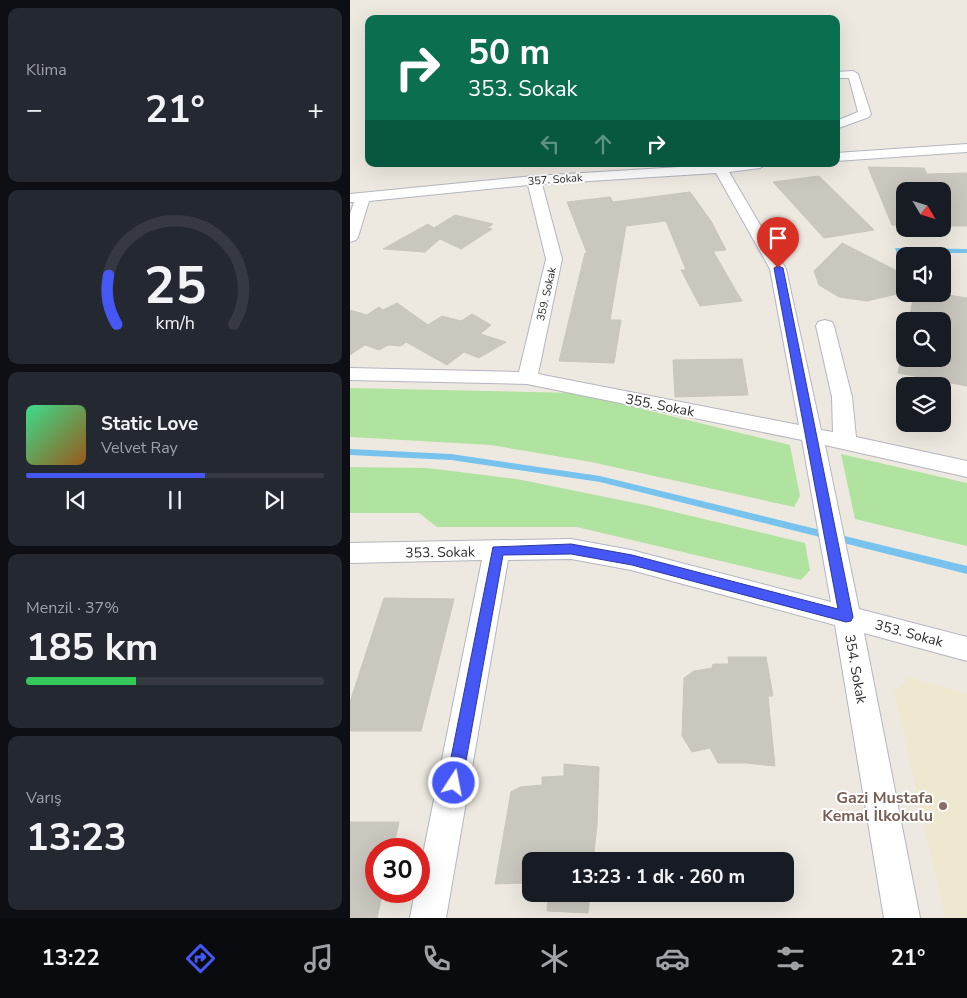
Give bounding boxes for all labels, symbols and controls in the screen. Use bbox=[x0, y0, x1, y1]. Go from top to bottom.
text: 50 m bbox=[468, 29, 550, 76]
icon: right bbox=[385, 35, 450, 100]
text: Klima bbox=[26, 59, 67, 81]
text: 353. Sokak bbox=[468, 74, 578, 104]
text: 21° bbox=[145, 84, 205, 135]
text: − bbox=[26, 91, 43, 129]
text: + bbox=[307, 91, 324, 129]
icon: left bbox=[536, 130, 564, 158]
icon: ahead bbox=[589, 130, 617, 158]
icon: right bbox=[642, 130, 670, 158]
street label: 357. Sokak bbox=[527, 170, 583, 189]
north arrow bbox=[896, 182, 951, 238]
map controls bbox=[896, 182, 951, 432]
pin bbox=[757, 217, 799, 268]
icon: arrive bbox=[764, 224, 792, 252]
button: sound bbox=[896, 247, 951, 302]
text: 25 bbox=[144, 250, 206, 321]
street label: 359. Sokak bbox=[533, 265, 560, 322]
text: km/h bbox=[155, 311, 195, 335]
button: search bbox=[896, 312, 951, 367]
button: layers bbox=[896, 377, 951, 432]
street label: 355. Sokak bbox=[624, 390, 697, 422]
text: Static Love bbox=[101, 411, 198, 437]
text: Velvet Ray bbox=[101, 437, 178, 459]
icon: previous bbox=[62, 486, 90, 514]
icon: pause bbox=[161, 486, 189, 514]
icon: next bbox=[260, 486, 288, 514]
street label: 353. Sokak bbox=[405, 542, 476, 563]
text: Menzil · 37% bbox=[26, 597, 119, 619]
street label: 353. Sokak bbox=[873, 615, 946, 652]
text: 185 km bbox=[26, 622, 158, 673]
street label: 354. Sokak bbox=[840, 633, 871, 706]
position arrow bbox=[427, 756, 479, 808]
text: Varış bbox=[26, 787, 62, 809]
place label: Gazi Mustafa Kemal İlkokulu bbox=[822, 787, 933, 827]
marker: Gazi Mustafa Kemal İlkokulu bbox=[937, 800, 949, 812]
text: 13:23 bbox=[26, 812, 127, 863]
speed limit sign: 30 bbox=[365, 838, 430, 903]
text: 13:23 · 1 dk · 260 m bbox=[571, 864, 745, 890]
icon: directions bbox=[183, 941, 218, 976]
icon: music bbox=[301, 941, 336, 976]
icon: phone bbox=[419, 941, 454, 976]
icon: climate bbox=[537, 941, 572, 976]
icon: car bbox=[655, 941, 690, 976]
icon: filters bbox=[773, 941, 808, 976]
text: 13:22 bbox=[41, 943, 100, 973]
text: 21° bbox=[891, 943, 925, 973]

